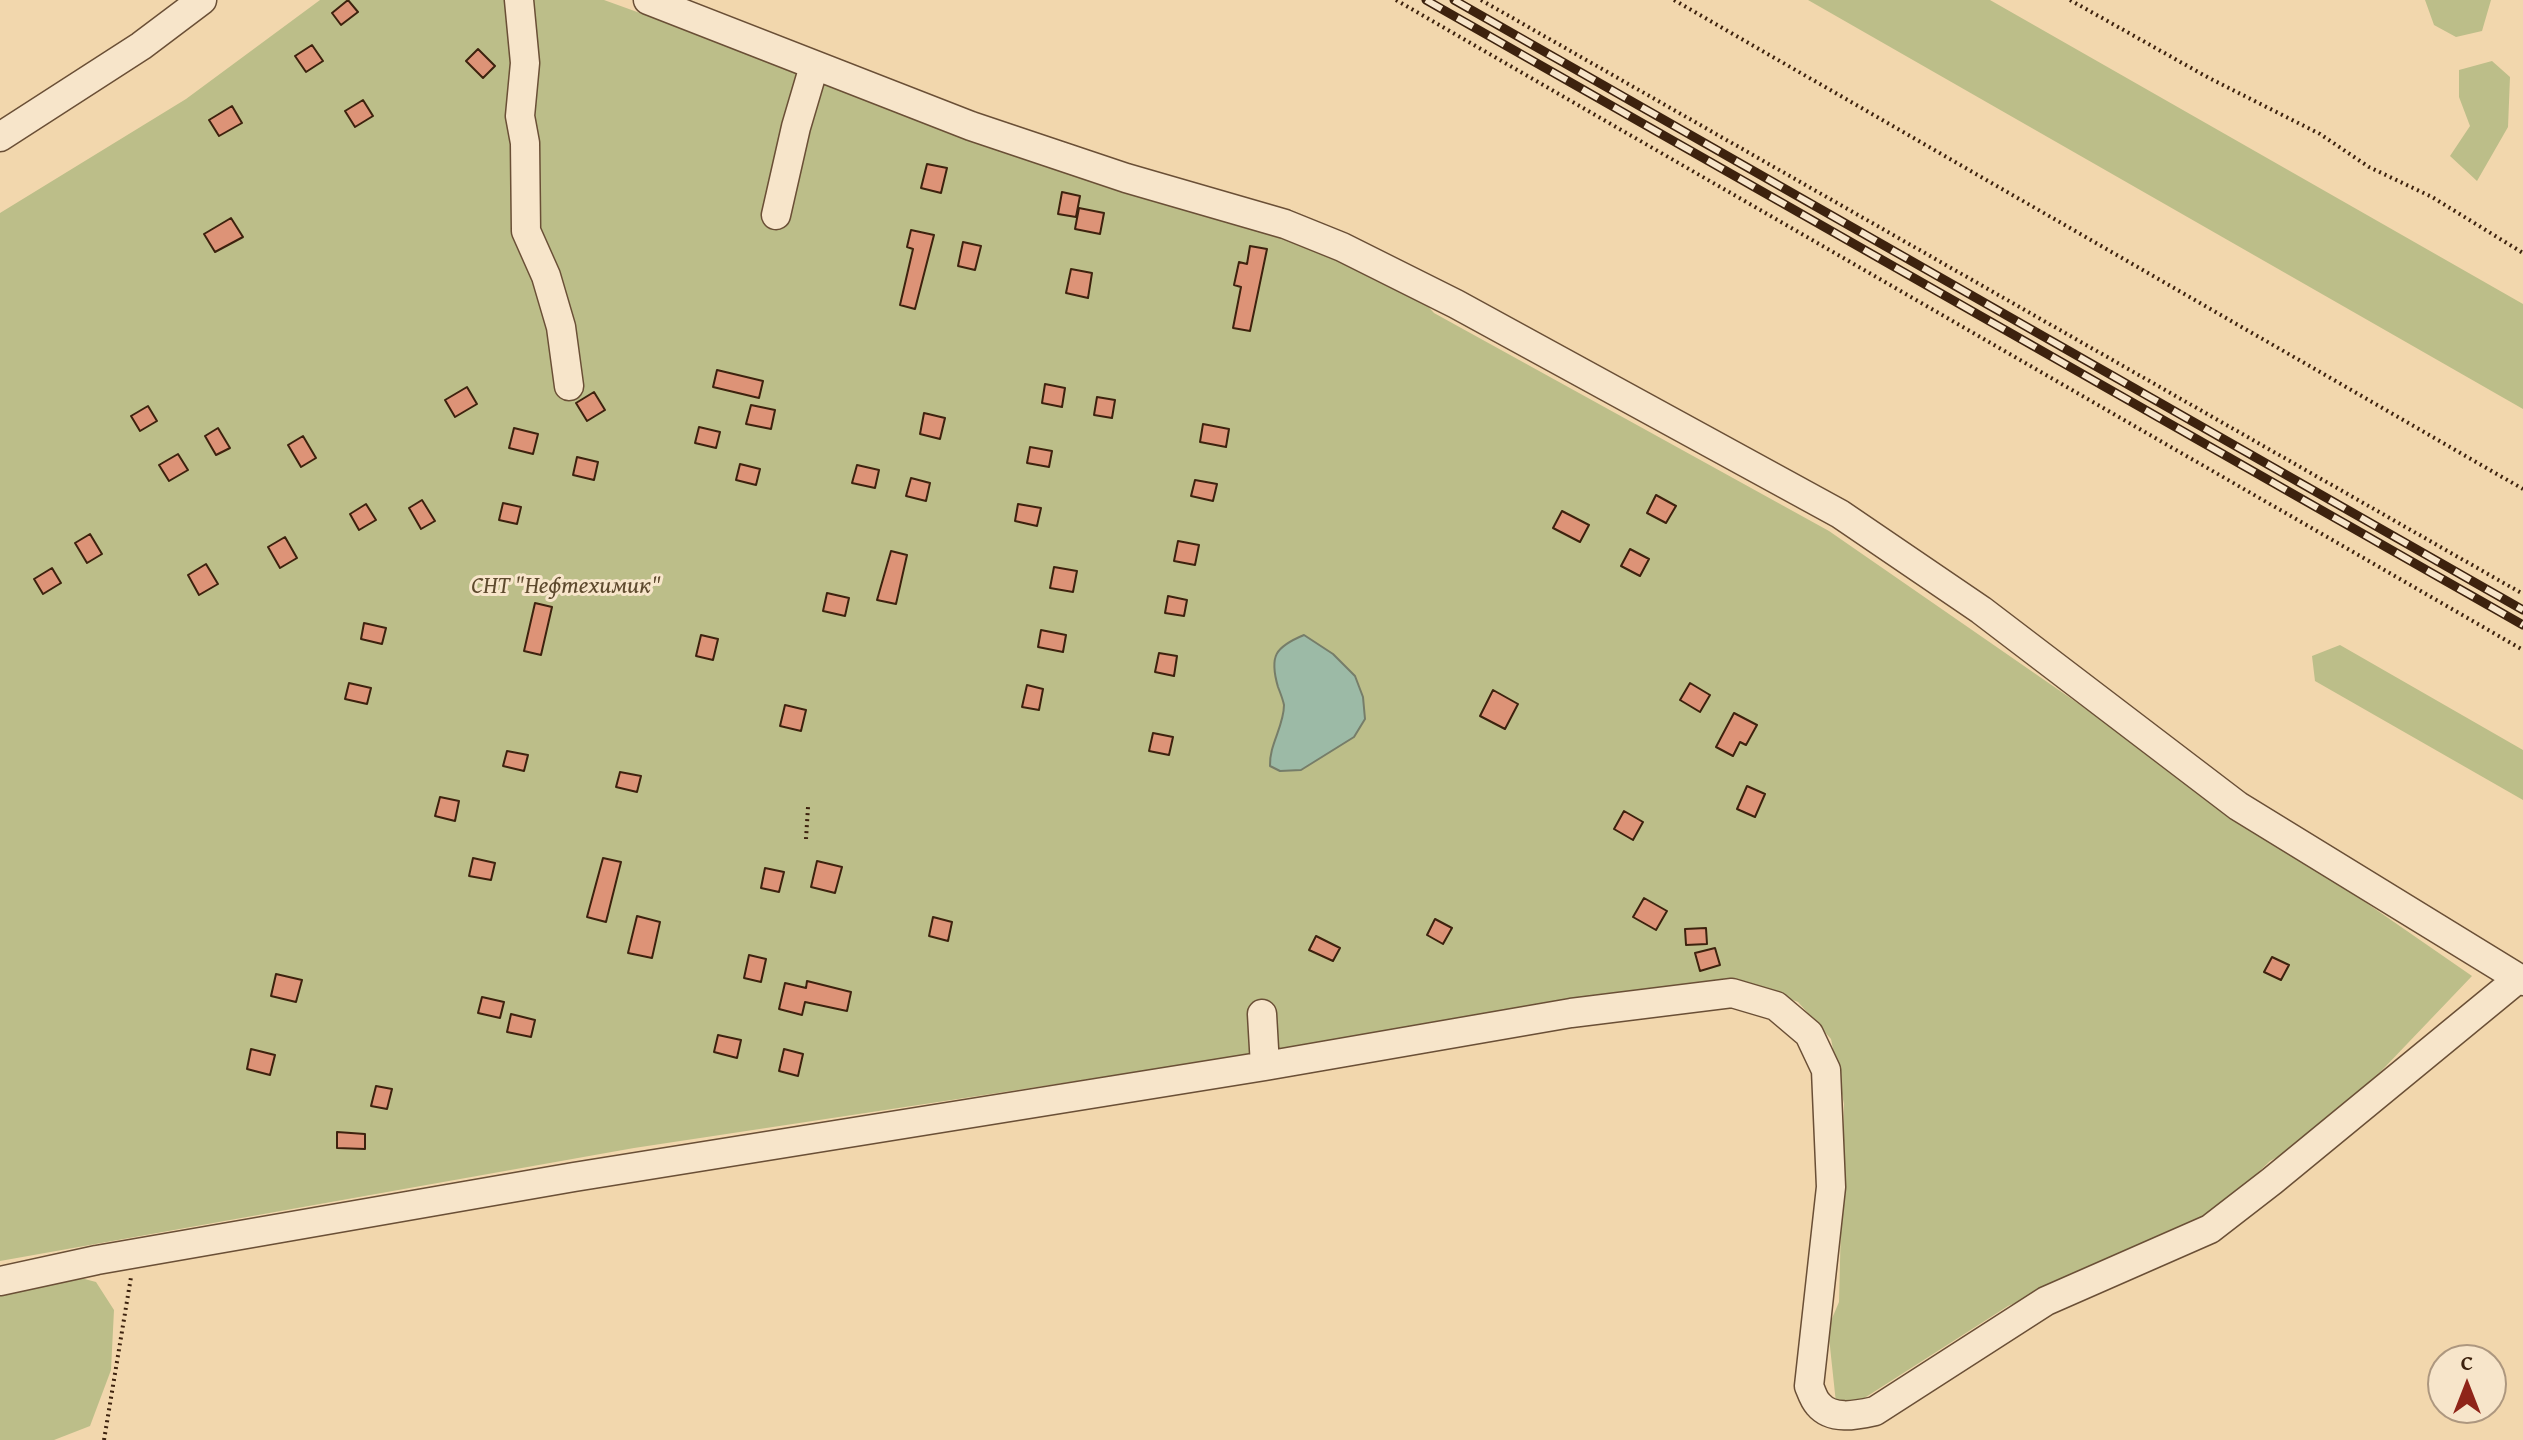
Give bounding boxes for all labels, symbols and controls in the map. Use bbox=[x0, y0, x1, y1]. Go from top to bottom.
park label: СНТ "Нефтехимик" bbox=[471, 573, 661, 601]
north arrow bbox=[2427, 1344, 2507, 1424]
text: С bbox=[2461, 1346, 2473, 1378]

